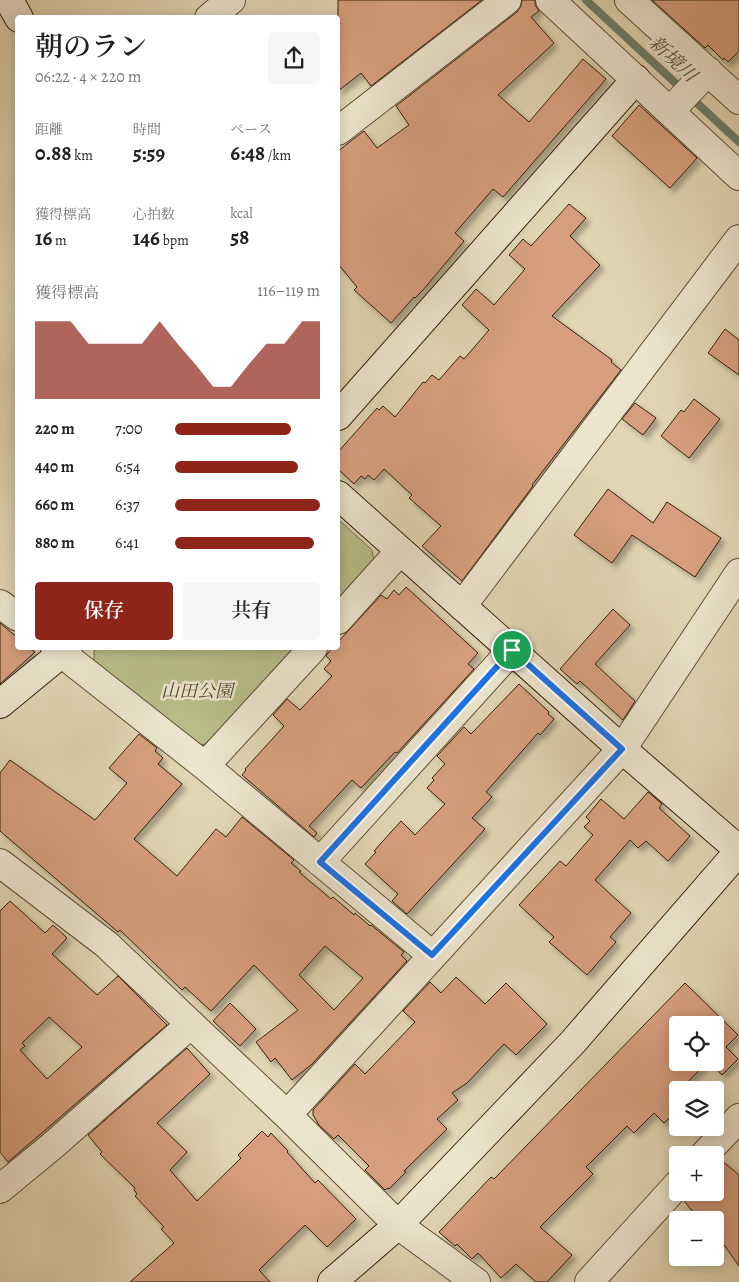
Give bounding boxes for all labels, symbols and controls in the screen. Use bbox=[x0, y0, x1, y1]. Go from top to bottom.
text: 朝のラン bbox=[35, 28, 147, 66]
water label: 新境川 bbox=[643, 30, 704, 89]
button: share bbox=[268, 32, 320, 84]
text: 06:22 · 4 × 220 m bbox=[35, 66, 141, 88]
text: 距離 bbox=[35, 120, 63, 139]
text: 時間 bbox=[133, 120, 161, 139]
text: ペース bbox=[230, 120, 272, 139]
text: 0.88 bbox=[35, 139, 72, 167]
text: 5:59 bbox=[133, 139, 165, 167]
text: 6:48 bbox=[230, 139, 265, 167]
text: km bbox=[72, 146, 93, 165]
text: /km bbox=[265, 146, 291, 165]
text: kcal bbox=[230, 204, 253, 223]
text: 獲得標高 bbox=[35, 205, 91, 224]
text: 心拍数 bbox=[133, 205, 175, 224]
text: 58 bbox=[230, 223, 249, 251]
text: 16 bbox=[35, 224, 52, 252]
text: 146 bbox=[133, 224, 160, 252]
text: m bbox=[52, 231, 67, 250]
text: bpm bbox=[160, 231, 189, 250]
text: 116–119 m bbox=[257, 280, 320, 302]
text: 獲得標高 bbox=[35, 282, 99, 304]
text: 220 m bbox=[35, 418, 75, 440]
text: 7:00 bbox=[115, 418, 143, 440]
text: 440 m bbox=[35, 456, 74, 478]
text: 6:54 bbox=[115, 456, 140, 478]
text: 660 m bbox=[35, 494, 74, 516]
text: 6:37 bbox=[115, 494, 140, 516]
text: 880 m bbox=[35, 532, 75, 554]
text: 6:41 bbox=[115, 532, 139, 554]
button: 保存 bbox=[35, 582, 173, 640]
button: 共有 bbox=[183, 582, 320, 640]
pin bbox=[491, 629, 533, 671]
icon: arrive bbox=[498, 636, 526, 664]
park label: 山田公園 bbox=[161, 679, 236, 703]
map controls bbox=[669, 1016, 724, 1266]
button: locate bbox=[669, 1016, 724, 1071]
button: layers bbox=[669, 1081, 724, 1136]
button: + bbox=[669, 1146, 724, 1201]
button: − bbox=[669, 1211, 724, 1266]

